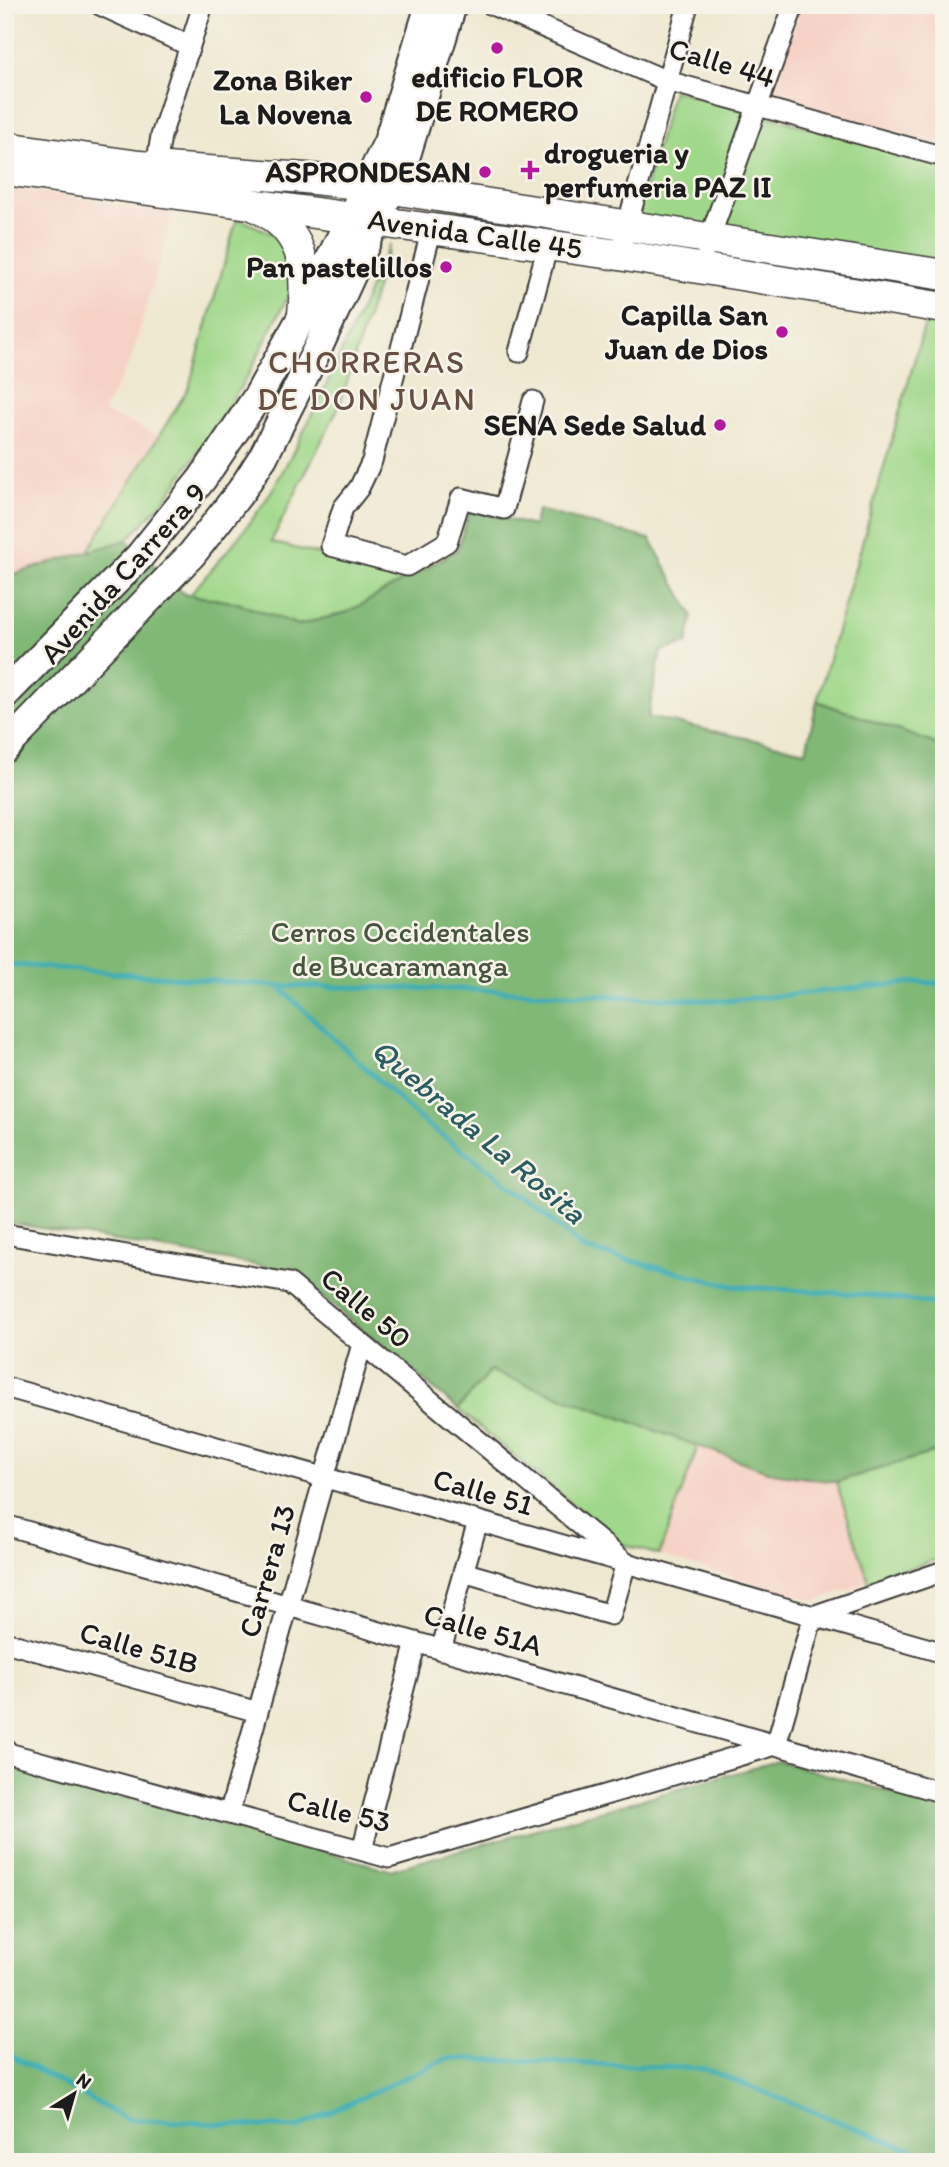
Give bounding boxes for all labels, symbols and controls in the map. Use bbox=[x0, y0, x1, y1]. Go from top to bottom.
street label: Calle 44 bbox=[665, 29, 780, 96]
marker: edificio FLOR DE ROMERO bbox=[489, 40, 505, 56]
place label: edificio FLOR DE ROMERO bbox=[411, 58, 583, 129]
place label: Zona Biker La Novena bbox=[213, 61, 353, 132]
marker: Zona Biker La Novena bbox=[358, 89, 374, 105]
place label: drogueria y perfumeria PAZ II bbox=[543, 134, 772, 205]
place label: ASPRONDESAN bbox=[265, 153, 471, 190]
marker: drogueria y perfumeria PAZ II bbox=[522, 162, 538, 178]
marker: ASPRONDESAN bbox=[477, 164, 493, 180]
street label: Avenida Calle 45 bbox=[366, 200, 585, 267]
place label: Pan pastelillos bbox=[246, 248, 432, 285]
marker: Pan pastelillos bbox=[438, 259, 454, 275]
place label: Capilla San Juan de Dios bbox=[604, 296, 768, 367]
marker: Capilla San Juan de Dios bbox=[774, 324, 790, 340]
district label: CHORRERAS DE DON JUAN bbox=[257, 343, 477, 418]
place label: SENA Sede Salud bbox=[484, 406, 707, 443]
marker: SENA Sede Salud bbox=[712, 417, 728, 433]
street label: Avenida Carrera 9 bbox=[31, 474, 214, 671]
park label: Cerros Occidentales de Bucaramanga bbox=[270, 913, 530, 984]
water label: Quebrada La Rosita bbox=[364, 1030, 595, 1233]
street label: Calle 50 bbox=[313, 1259, 419, 1356]
street label: Calle 51 bbox=[429, 1460, 538, 1523]
street label: Carrera 13 bbox=[230, 1500, 303, 1642]
street label: Calle 51A bbox=[420, 1595, 547, 1664]
street label: Calle 51B bbox=[75, 1613, 203, 1682]
street label: Calle 53 bbox=[284, 1781, 394, 1840]
north arrow bbox=[38, 2058, 108, 2128]
text: N bbox=[72, 2068, 96, 2094]

